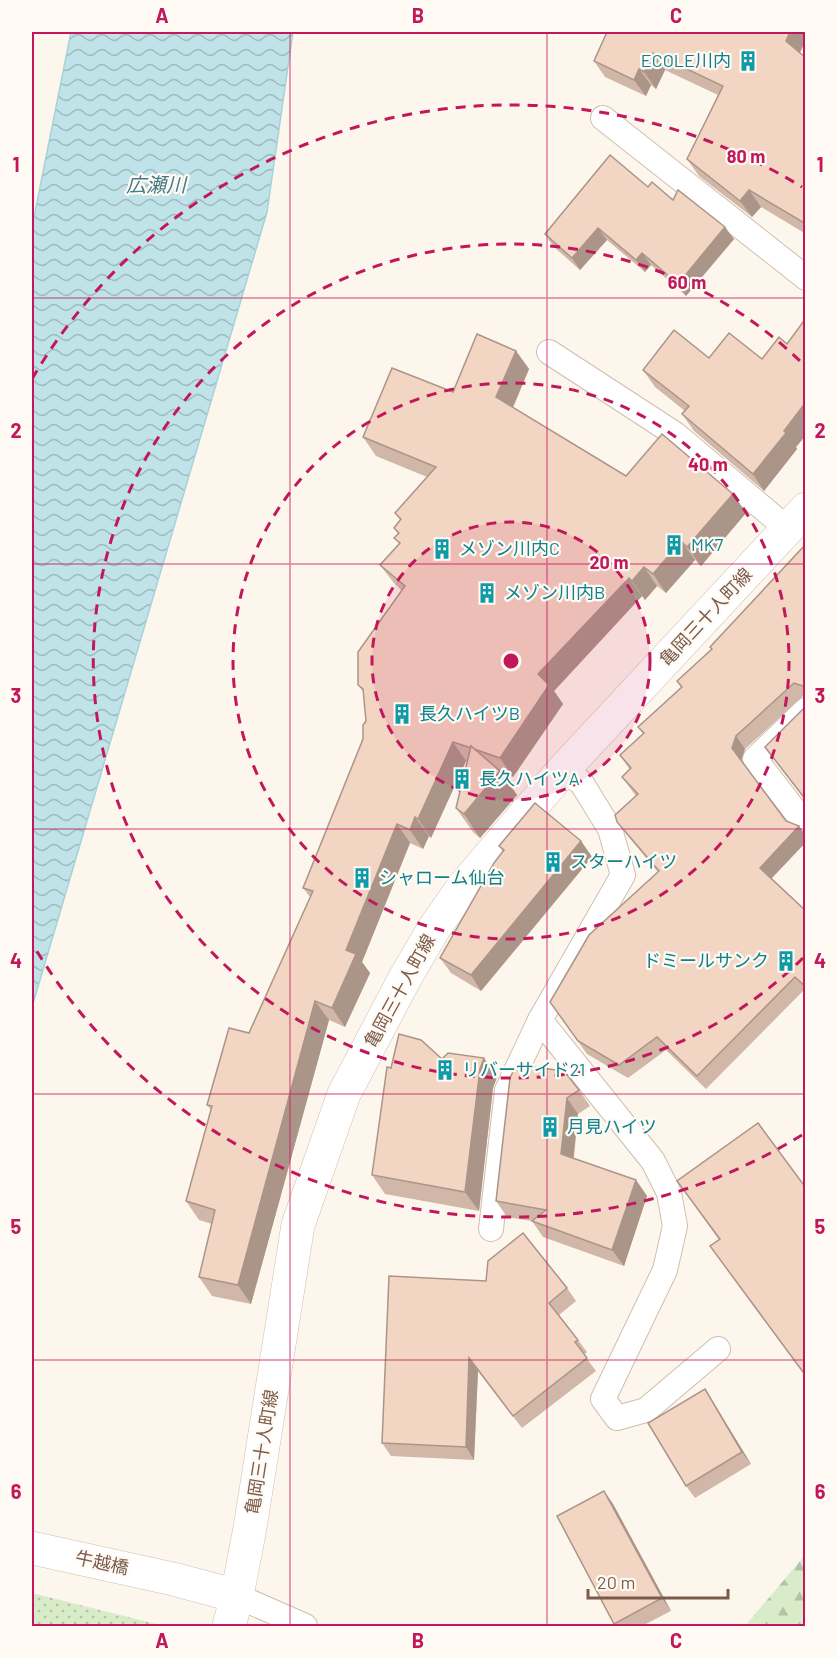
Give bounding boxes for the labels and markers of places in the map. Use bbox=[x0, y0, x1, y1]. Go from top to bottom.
place label: ECOLE川内 bbox=[641, 49, 731, 71]
building icon: ECOLE川内 bbox=[736, 49, 760, 73]
building icon: MK7 bbox=[662, 533, 686, 557]
place label: MK7 bbox=[691, 533, 724, 555]
building icon: メゾン川内C bbox=[430, 537, 454, 561]
place label: メゾン川内C bbox=[459, 537, 560, 559]
building icon: メゾン川内B bbox=[475, 581, 499, 605]
place label: メゾン川内B bbox=[504, 581, 605, 603]
centre of rings bbox=[501, 651, 521, 671]
building icon: 長久ハイツB bbox=[390, 702, 414, 726]
place label: 長久ハイツB bbox=[419, 702, 520, 724]
building icon: 長久ハイツA bbox=[450, 767, 474, 791]
place label: 長久ハイツA bbox=[479, 767, 580, 789]
building icon: スターハイツ bbox=[541, 850, 565, 874]
place label: スターハイツ bbox=[570, 850, 677, 872]
building icon: シャローム仙台 bbox=[350, 866, 374, 890]
place label: シャローム仙台 bbox=[379, 866, 504, 888]
place label: ドミールサンク bbox=[643, 949, 769, 971]
building icon: ドミールサンク bbox=[774, 949, 798, 973]
building icon: リバーサイド21 bbox=[433, 1058, 457, 1082]
place label: リバーサイド21 bbox=[462, 1058, 585, 1080]
building icon: 月見ハイツ bbox=[538, 1115, 562, 1139]
place label: 月見ハイツ bbox=[567, 1115, 657, 1137]

